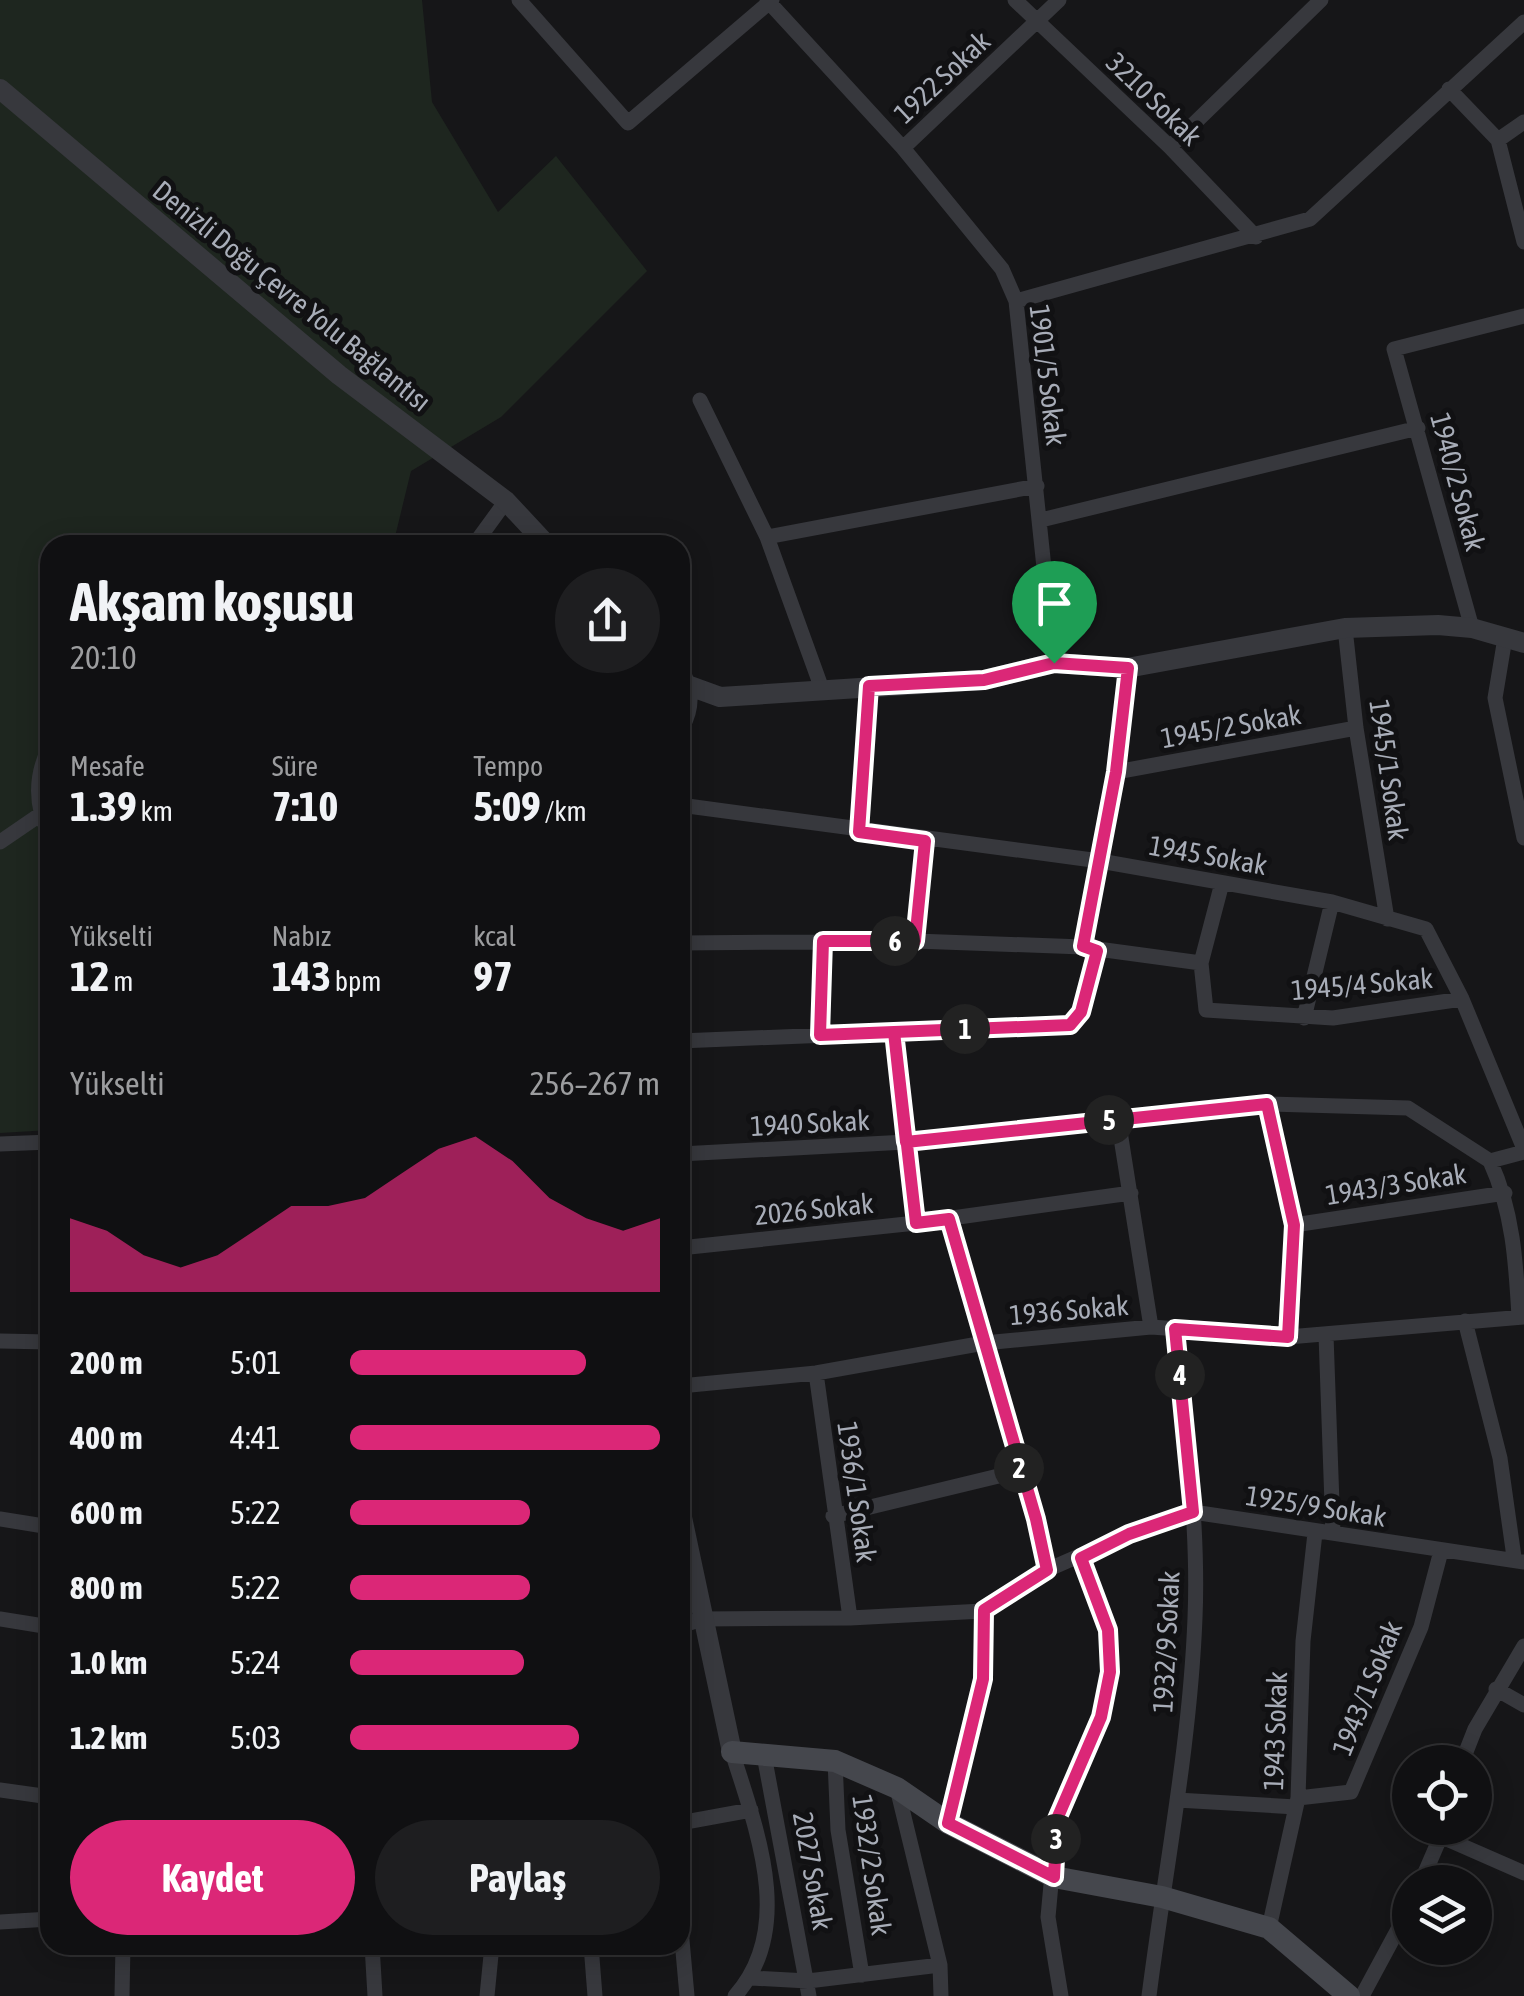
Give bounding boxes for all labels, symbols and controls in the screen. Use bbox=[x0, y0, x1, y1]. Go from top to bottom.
street label: 1922 Sokak bbox=[888, 25, 996, 129]
street label: 3210 Sokak bbox=[1100, 46, 1208, 152]
street label: Denizli Doğu Çevre Yolu Bağlantısı bbox=[147, 174, 437, 418]
street label: 1901/5 Sokak bbox=[1023, 303, 1073, 447]
street label: 1940/2 Sokak bbox=[1424, 409, 1492, 555]
pin bbox=[1012, 561, 1097, 664]
button: share bbox=[555, 568, 660, 673]
text: Akşam koşusu bbox=[70, 570, 354, 633]
icon: arrive bbox=[1027, 576, 1082, 631]
text: 20:10 bbox=[70, 639, 137, 676]
street label: 1945/2 Sokak bbox=[1158, 698, 1304, 754]
street label: 1945/1 Sokak bbox=[1363, 698, 1415, 842]
text: Mesafe bbox=[70, 750, 145, 782]
text: Süre bbox=[272, 750, 318, 782]
text: Tempo bbox=[473, 750, 543, 782]
text: 1.39 bbox=[70, 782, 137, 830]
text: 7:10 bbox=[272, 782, 338, 830]
text: 5:09 bbox=[473, 782, 541, 830]
text: km bbox=[137, 795, 173, 827]
text: /km bbox=[541, 795, 587, 827]
street label: 1945 Sokak bbox=[1147, 829, 1269, 881]
pin: 6 bbox=[870, 916, 920, 966]
text: Yükselti bbox=[70, 920, 153, 952]
text: Nabız bbox=[272, 920, 331, 952]
text: kcal bbox=[473, 920, 516, 952]
text: 6 bbox=[888, 925, 902, 957]
text: 12 bbox=[70, 952, 109, 1000]
text: 143 bbox=[272, 952, 331, 1000]
text: 97 bbox=[473, 952, 513, 1000]
street label: 1945/4 Sokak bbox=[1290, 962, 1434, 1006]
text: m bbox=[109, 965, 133, 997]
text: bpm bbox=[331, 965, 381, 997]
pin: 1 bbox=[940, 1004, 990, 1054]
text: 1 bbox=[958, 1013, 972, 1045]
text: Yükselti bbox=[70, 1065, 165, 1102]
text: 256–267 m bbox=[530, 1065, 660, 1102]
pin: 5 bbox=[1084, 1095, 1134, 1145]
street label: 1940 Sokak bbox=[750, 1104, 870, 1142]
text: 5 bbox=[1102, 1104, 1116, 1136]
street label: 1943/3 Sokak bbox=[1324, 1157, 1468, 1211]
street label: 2026 Sokak bbox=[753, 1187, 875, 1231]
street label: 1936 Sokak bbox=[1008, 1289, 1130, 1331]
text: 200 m bbox=[70, 1344, 143, 1381]
text: 5:01 bbox=[230, 1344, 281, 1381]
pin: 4 bbox=[1155, 1350, 1205, 1400]
text: 4 bbox=[1173, 1359, 1187, 1391]
text: 400 m bbox=[70, 1419, 143, 1456]
text: 4:41 bbox=[230, 1419, 281, 1456]
street label: 1936/1 Sokak bbox=[831, 1420, 883, 1564]
pin: 2 bbox=[994, 1443, 1044, 1493]
text: 2 bbox=[1012, 1452, 1026, 1484]
street label: 1925/9 Sokak bbox=[1244, 1479, 1388, 1533]
text: 600 m bbox=[70, 1494, 143, 1531]
text: 5:22 bbox=[230, 1494, 281, 1531]
text: 800 m bbox=[70, 1569, 143, 1606]
text: 5:22 bbox=[230, 1569, 281, 1606]
street label: 1932/9 Sokak bbox=[1146, 1570, 1186, 1714]
street label: 1943/1 Sokak bbox=[1326, 1616, 1408, 1760]
text: 1.0 km bbox=[70, 1644, 147, 1681]
text: 5:24 bbox=[230, 1644, 281, 1681]
street label: 1943 Sokak bbox=[1257, 1671, 1293, 1791]
text: 1.2 km bbox=[70, 1719, 147, 1756]
text: 5:03 bbox=[230, 1719, 281, 1756]
map controls bbox=[1392, 1745, 1492, 1965]
button: locate bbox=[1392, 1745, 1492, 1845]
street label: 1932/2 Sokak bbox=[846, 1793, 898, 1937]
street label: 2027 Sokak bbox=[787, 1810, 839, 1932]
pin: 3 bbox=[1031, 1814, 1081, 1864]
button: Kaydet bbox=[70, 1820, 355, 1935]
button: Paylaş bbox=[375, 1820, 660, 1935]
text: 3 bbox=[1049, 1823, 1063, 1855]
button: layers bbox=[1392, 1865, 1492, 1965]

